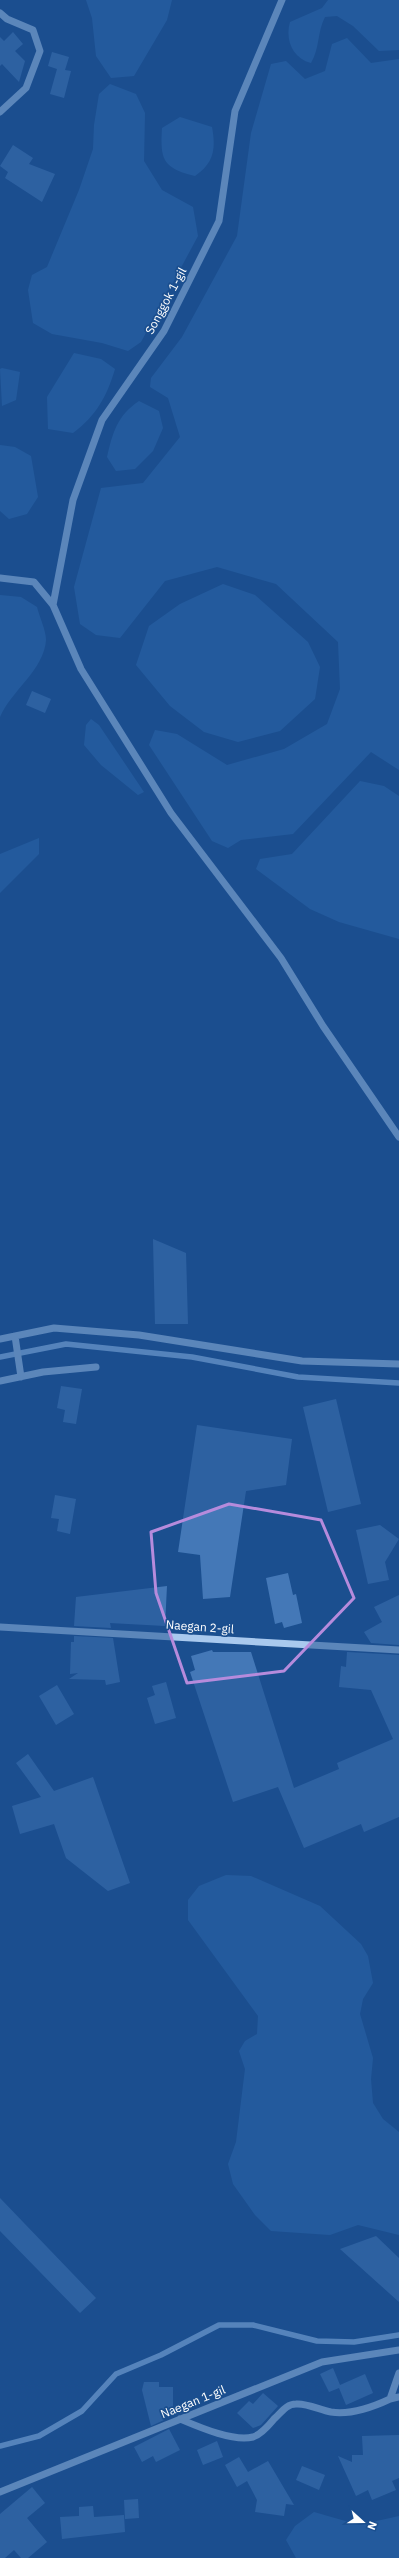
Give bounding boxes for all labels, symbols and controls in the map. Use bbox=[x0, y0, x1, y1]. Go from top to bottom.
street label: Songgok 1-gil bbox=[142, 265, 189, 337]
street label: Naegan 2-gil bbox=[165, 1617, 235, 1636]
street label: Naegan 1-gil bbox=[158, 2382, 227, 2421]
north arrow bbox=[343, 2502, 383, 2542]
text: N bbox=[364, 2519, 380, 2532]

